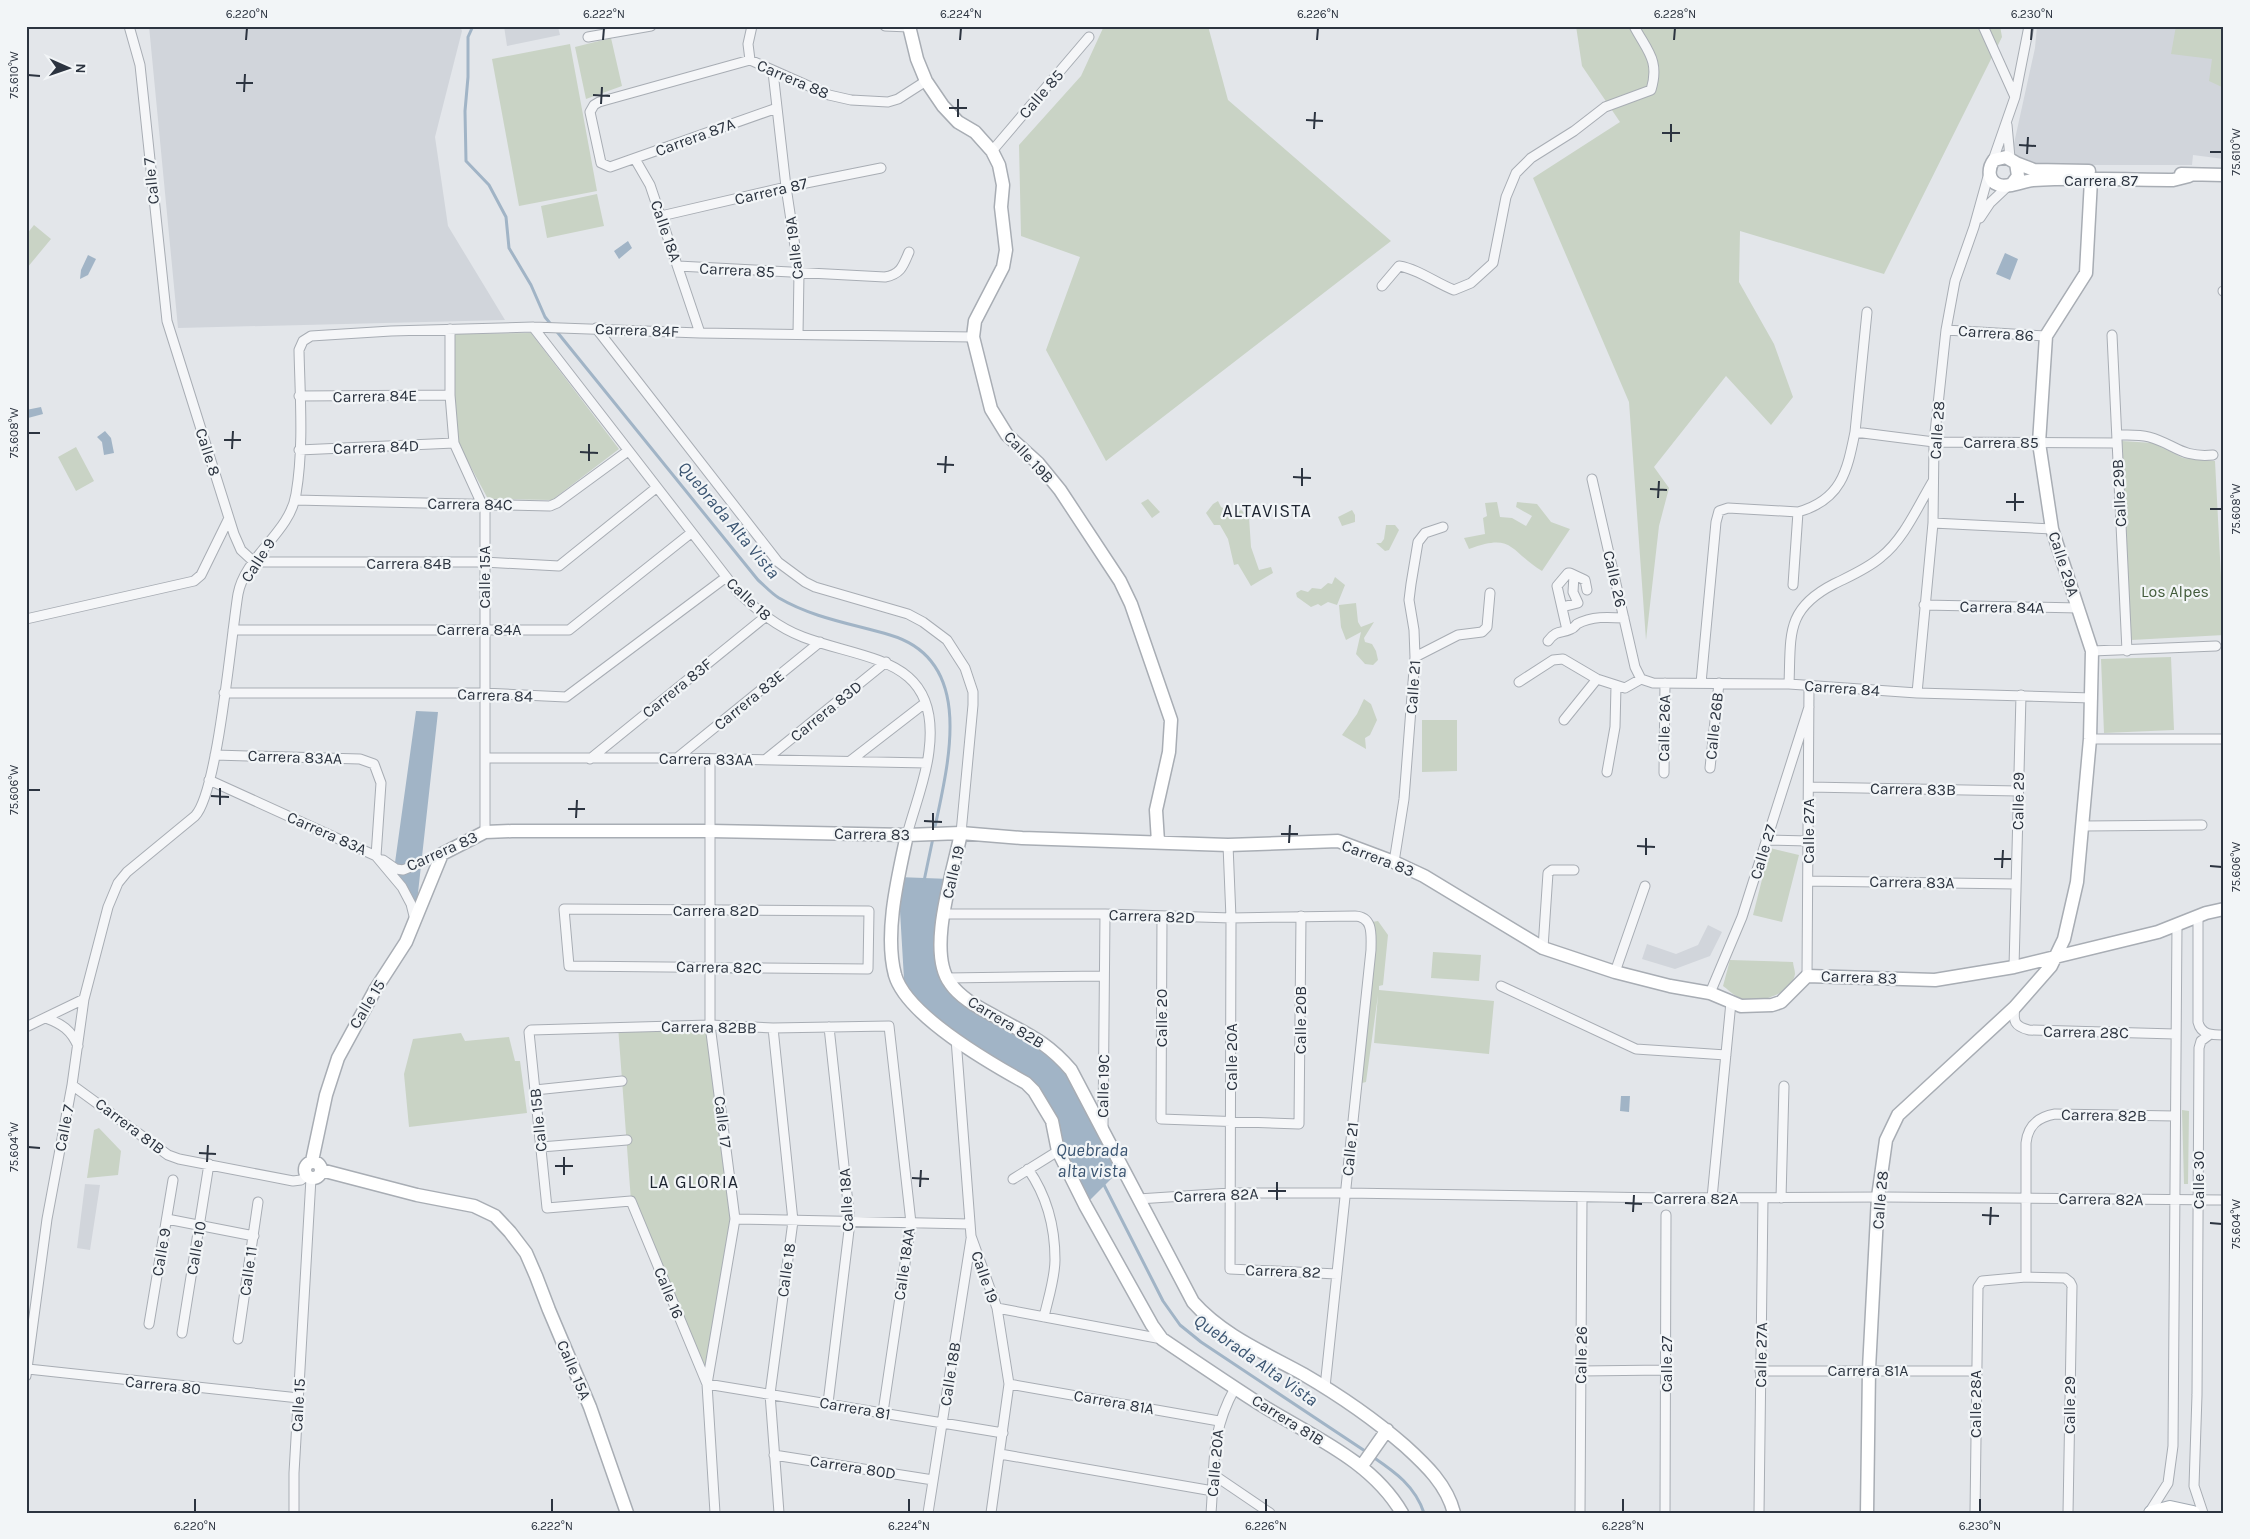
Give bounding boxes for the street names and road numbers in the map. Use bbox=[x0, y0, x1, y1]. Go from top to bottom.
street label: Carrera 88 bbox=[754, 55, 832, 103]
street label: Calle 85 bbox=[1015, 66, 1067, 122]
street label: Carrera 87A bbox=[653, 114, 737, 160]
street label: Calle 7 bbox=[139, 156, 163, 205]
street label: Carrera 87 bbox=[2064, 171, 2139, 190]
street label: Carrera 87 bbox=[733, 173, 810, 209]
street label: Calle 18A bbox=[647, 198, 685, 264]
street label: Calle 19A bbox=[781, 215, 807, 281]
street label: Carrera 85 bbox=[699, 259, 775, 281]
street label: Carrera 84F bbox=[595, 319, 679, 341]
street label: Carrera 86 bbox=[1958, 321, 2034, 345]
street label: Carrera 84E bbox=[333, 386, 417, 406]
street label: Calle 28 bbox=[1925, 400, 1949, 460]
street label: Calle 8 bbox=[191, 426, 225, 478]
street label: Calle 19B bbox=[1000, 427, 1058, 487]
street label: Carrera 85 bbox=[1963, 433, 2039, 452]
street label: Carrera 84D bbox=[333, 436, 419, 458]
street label: Calle 29B bbox=[2108, 459, 2130, 527]
street label: Carrera 84C bbox=[427, 494, 513, 514]
street label: Calle 29A bbox=[2045, 529, 2083, 599]
street label: Calle 9 bbox=[237, 534, 279, 586]
street label: Calle 15A bbox=[475, 545, 494, 609]
street label: Calle 26 bbox=[1599, 549, 1631, 609]
street label: Carrera 84B bbox=[366, 554, 452, 573]
street label: Calle 18 bbox=[723, 573, 775, 625]
street label: Carrera 84A bbox=[1959, 597, 2045, 617]
street label: Carrera 84A bbox=[437, 620, 521, 639]
street label: Carrera 83F bbox=[638, 654, 716, 722]
street label: Calle 21 bbox=[1402, 659, 1424, 715]
street label: Carrera 83E bbox=[710, 666, 788, 734]
street label: Carrera 83D bbox=[786, 676, 866, 746]
street label: Carrera 84 bbox=[1804, 676, 1880, 700]
street label: Carrera 84 bbox=[457, 684, 533, 706]
street label: Calle 26B bbox=[1701, 691, 1727, 761]
street label: Calle 26A bbox=[1654, 694, 1674, 762]
street label: Carrera 83AA bbox=[247, 746, 343, 768]
street label: Carrera 83AA bbox=[659, 749, 753, 769]
street label: Calle 29 bbox=[2008, 772, 2028, 830]
street label: Carrera 83B bbox=[1870, 779, 1956, 799]
street label: Calle 27A bbox=[1799, 798, 1818, 864]
street label: Carrera 83A bbox=[284, 807, 370, 859]
street label: Calle 27 bbox=[1746, 822, 1780, 882]
street label: Carrera 83 bbox=[834, 824, 910, 844]
street label: Carrera 83 bbox=[403, 827, 481, 875]
street label: Carrera 83 bbox=[1339, 835, 1417, 881]
street label: Calle 19 bbox=[938, 843, 968, 901]
street label: Carrera 83A bbox=[1869, 872, 1955, 892]
street label: Carrera 82D bbox=[673, 901, 759, 920]
street label: Carrera 82D bbox=[1108, 905, 1196, 927]
street label: Carrera 82C bbox=[676, 957, 762, 977]
street label: Carrera 83 bbox=[1821, 966, 1897, 988]
street label: Calle 15 bbox=[345, 976, 389, 1032]
street label: Calle 20B bbox=[1291, 986, 1310, 1054]
street label: Calle 20 bbox=[1152, 989, 1171, 1047]
street label: Carrera 82B bbox=[964, 992, 1048, 1052]
street label: Carrera 82BB bbox=[661, 1017, 757, 1037]
street label: Carrera 28C bbox=[2043, 1022, 2129, 1042]
street label: Calle 20A bbox=[1222, 1023, 1241, 1091]
street label: Calle 19C bbox=[1093, 1054, 1113, 1118]
street label: Calle 15B bbox=[525, 1087, 551, 1153]
street label: Carrera 81B bbox=[92, 1094, 168, 1158]
street label: Calle 17 bbox=[710, 1095, 736, 1150]
street label: Calle 7 bbox=[50, 1103, 78, 1153]
street label: Carrera 82B bbox=[2061, 1105, 2147, 1125]
street label: Calle 21 bbox=[1338, 1121, 1362, 1177]
street label: Calle 30 bbox=[2189, 1151, 2208, 1209]
street label: Calle 18A bbox=[835, 1168, 857, 1232]
street label: Calle 28 bbox=[1868, 1170, 1892, 1230]
street label: Carrera 82A bbox=[1173, 1184, 1259, 1206]
street label: Carrera 82A bbox=[1653, 1189, 1739, 1208]
street label: Carrera 82A bbox=[2058, 1189, 2144, 1209]
street label: Calle 10 bbox=[182, 1220, 210, 1276]
street label: Calle 9 bbox=[147, 1226, 175, 1278]
street label: Calle 18AA bbox=[890, 1226, 918, 1302]
street label: Calle 18 bbox=[773, 1242, 799, 1298]
street label: Calle 11 bbox=[235, 1245, 261, 1297]
street label: Calle 19 bbox=[967, 1248, 1003, 1306]
street label: Carrera 82 bbox=[1245, 1260, 1321, 1282]
street label: Calle 16 bbox=[650, 1264, 688, 1322]
street label: Calle 27A bbox=[1751, 1322, 1771, 1388]
street label: Calle 26 bbox=[1571, 1326, 1591, 1384]
street label: Calle 27 bbox=[1657, 1335, 1676, 1392]
street label: Calle 15A bbox=[553, 1337, 595, 1403]
street label: Calle 18B bbox=[936, 1341, 964, 1407]
street label: Carrera 81A bbox=[1827, 1361, 1909, 1380]
street label: Calle 28A bbox=[1966, 1370, 1985, 1438]
street label: Carrera 80 bbox=[124, 1372, 202, 1398]
street label: Calle 29 bbox=[2060, 1376, 2079, 1434]
street label: Calle 15 bbox=[287, 1378, 309, 1432]
street label: Carrera 81A bbox=[1072, 1386, 1156, 1418]
street label: Carrera 81B bbox=[1248, 1390, 1328, 1450]
street label: Carrera 81 bbox=[818, 1392, 892, 1424]
street label: Calle 20A bbox=[1203, 1429, 1227, 1497]
street label: Carrera 80D bbox=[809, 1451, 897, 1483]

